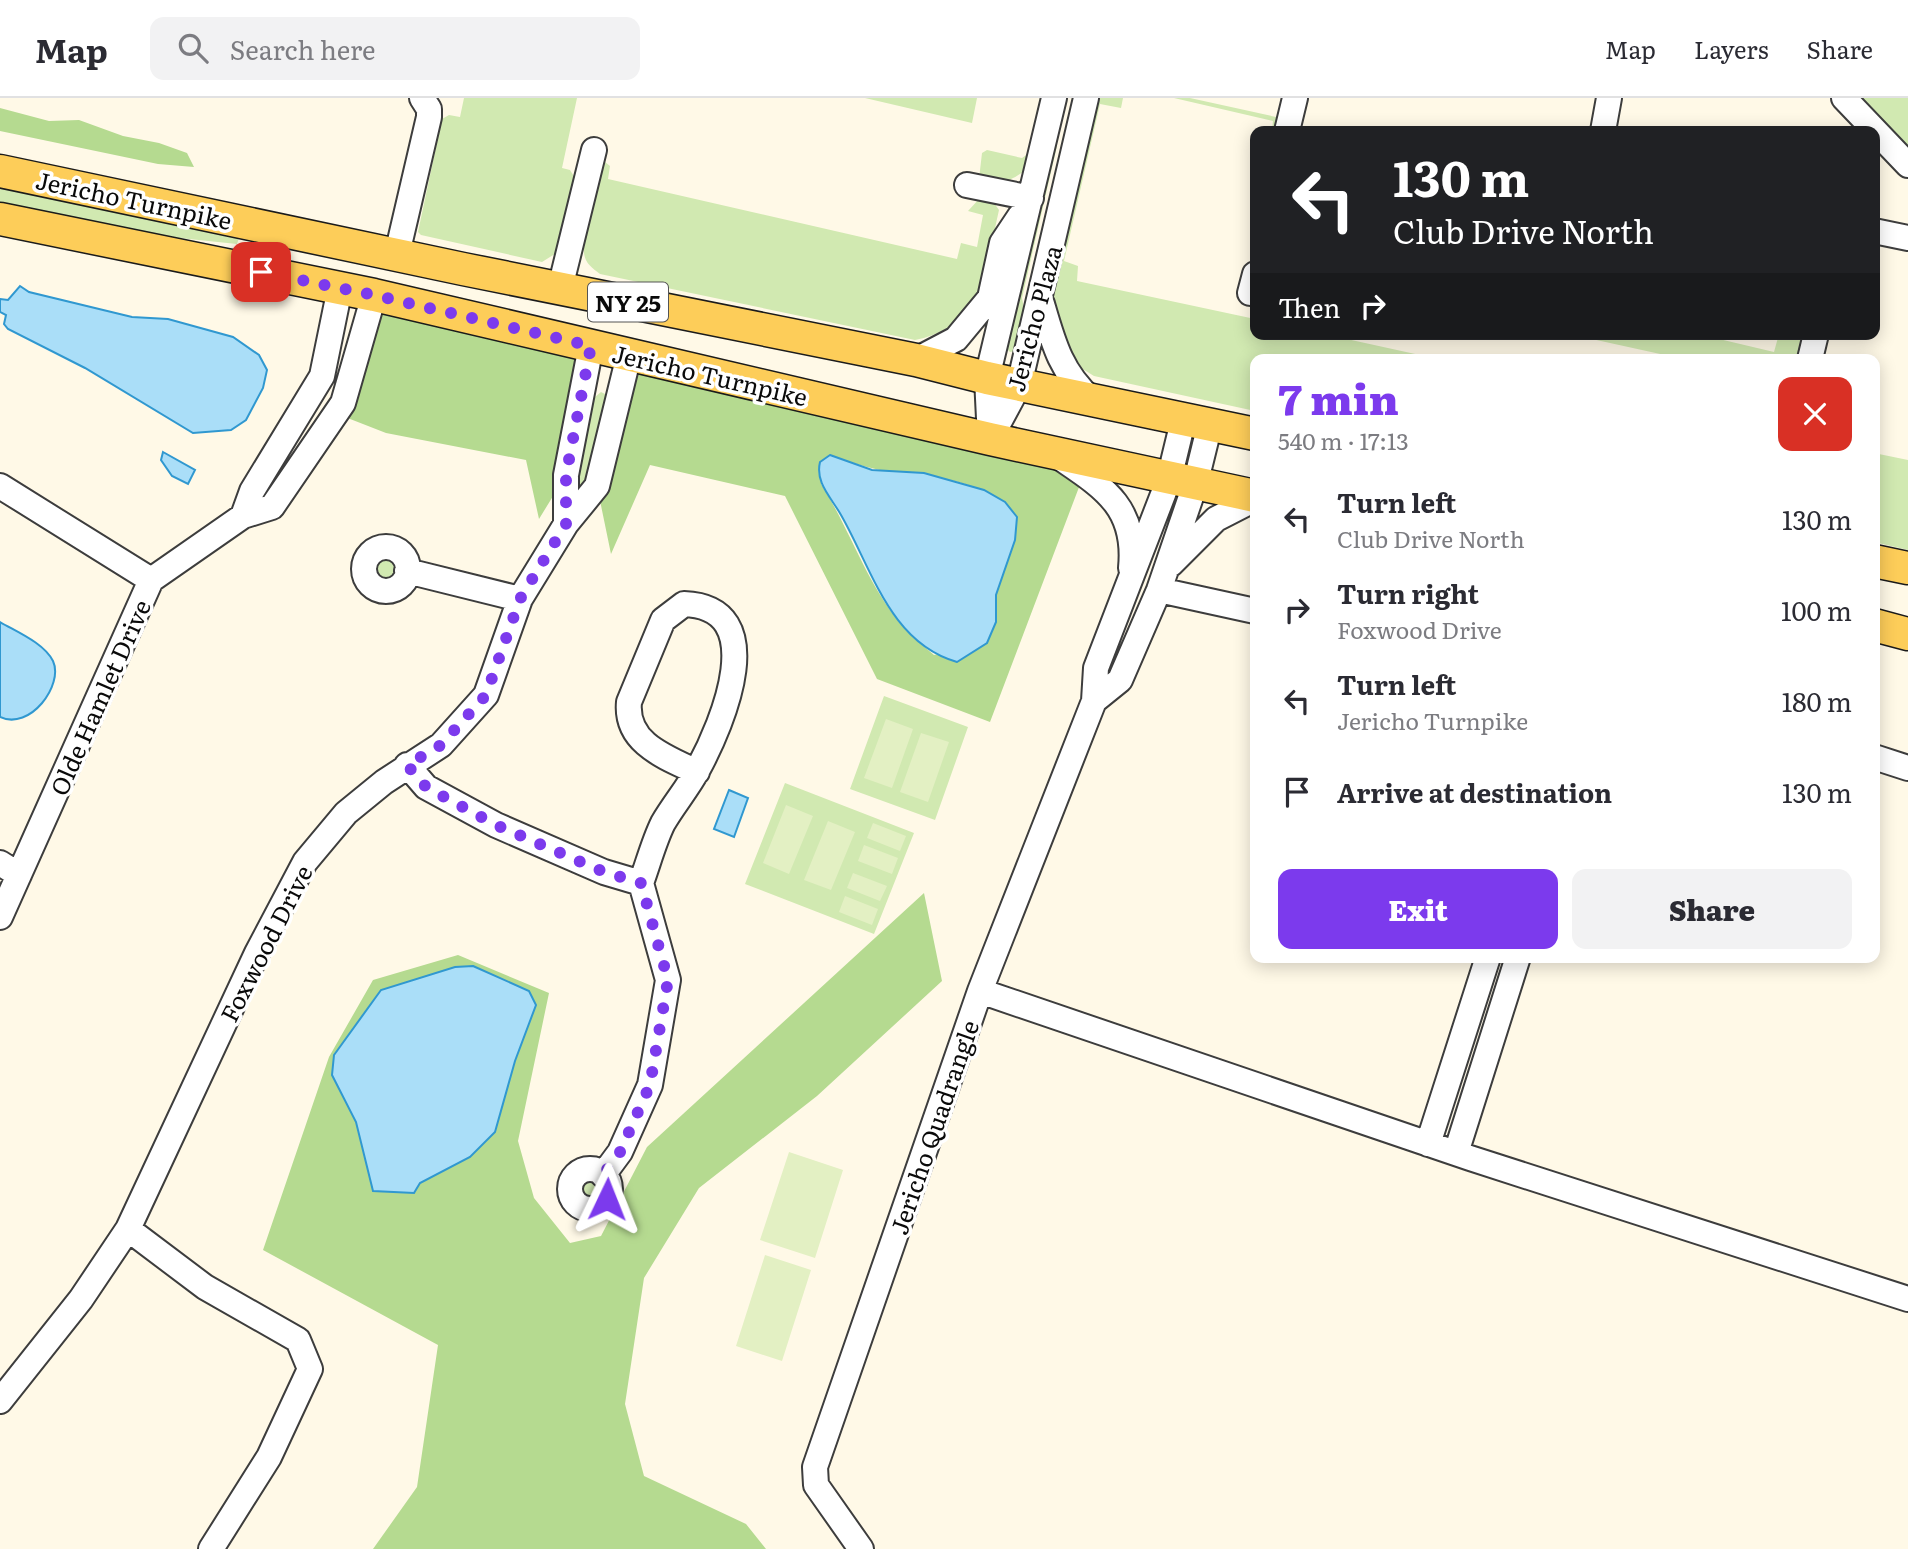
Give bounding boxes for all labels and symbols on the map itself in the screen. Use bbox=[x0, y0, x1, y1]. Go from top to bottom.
street label: Jericho Turnpike bbox=[33, 161, 235, 237]
street label: Jericho Plaza bbox=[997, 241, 1069, 395]
pin bbox=[231, 242, 291, 302]
road number: NY 25 bbox=[588, 282, 668, 322]
street label: Jericho Turnpike bbox=[609, 335, 811, 413]
street label: Olde Hamlet Drive bbox=[40, 593, 158, 801]
street label: Foxwood Drive bbox=[210, 858, 320, 1028]
street label: Jericho Quadrangle bbox=[880, 1015, 986, 1239]
position arrow bbox=[570, 1162, 644, 1236]

